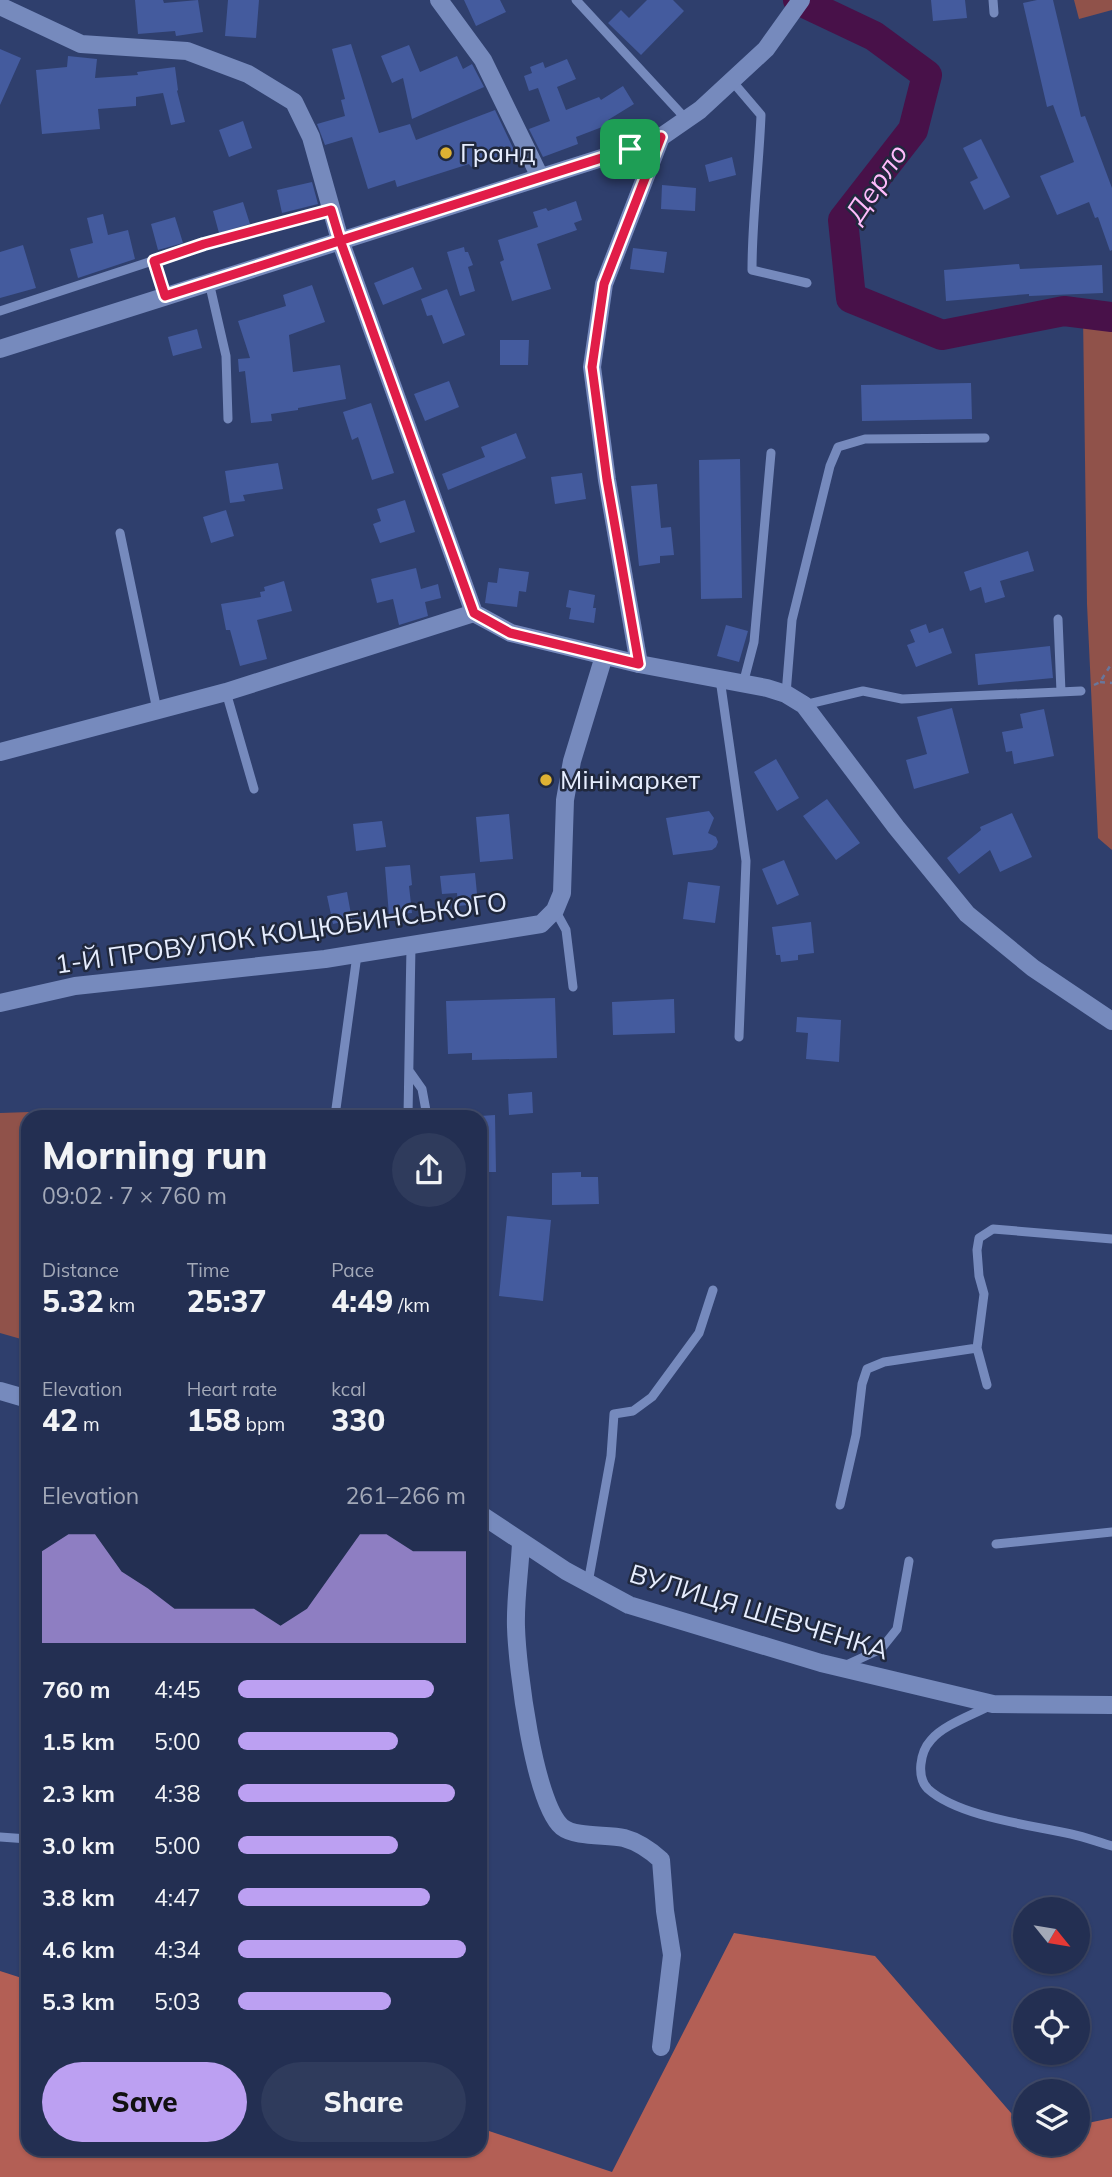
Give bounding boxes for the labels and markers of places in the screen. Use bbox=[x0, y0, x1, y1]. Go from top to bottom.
pin bbox=[600, 119, 660, 179]
place label: Гранд bbox=[460, 136, 536, 169]
marker: Гранд bbox=[438, 145, 454, 161]
place label: Мінімаркет bbox=[560, 763, 700, 796]
marker: Мінімаркет bbox=[538, 772, 554, 788]

